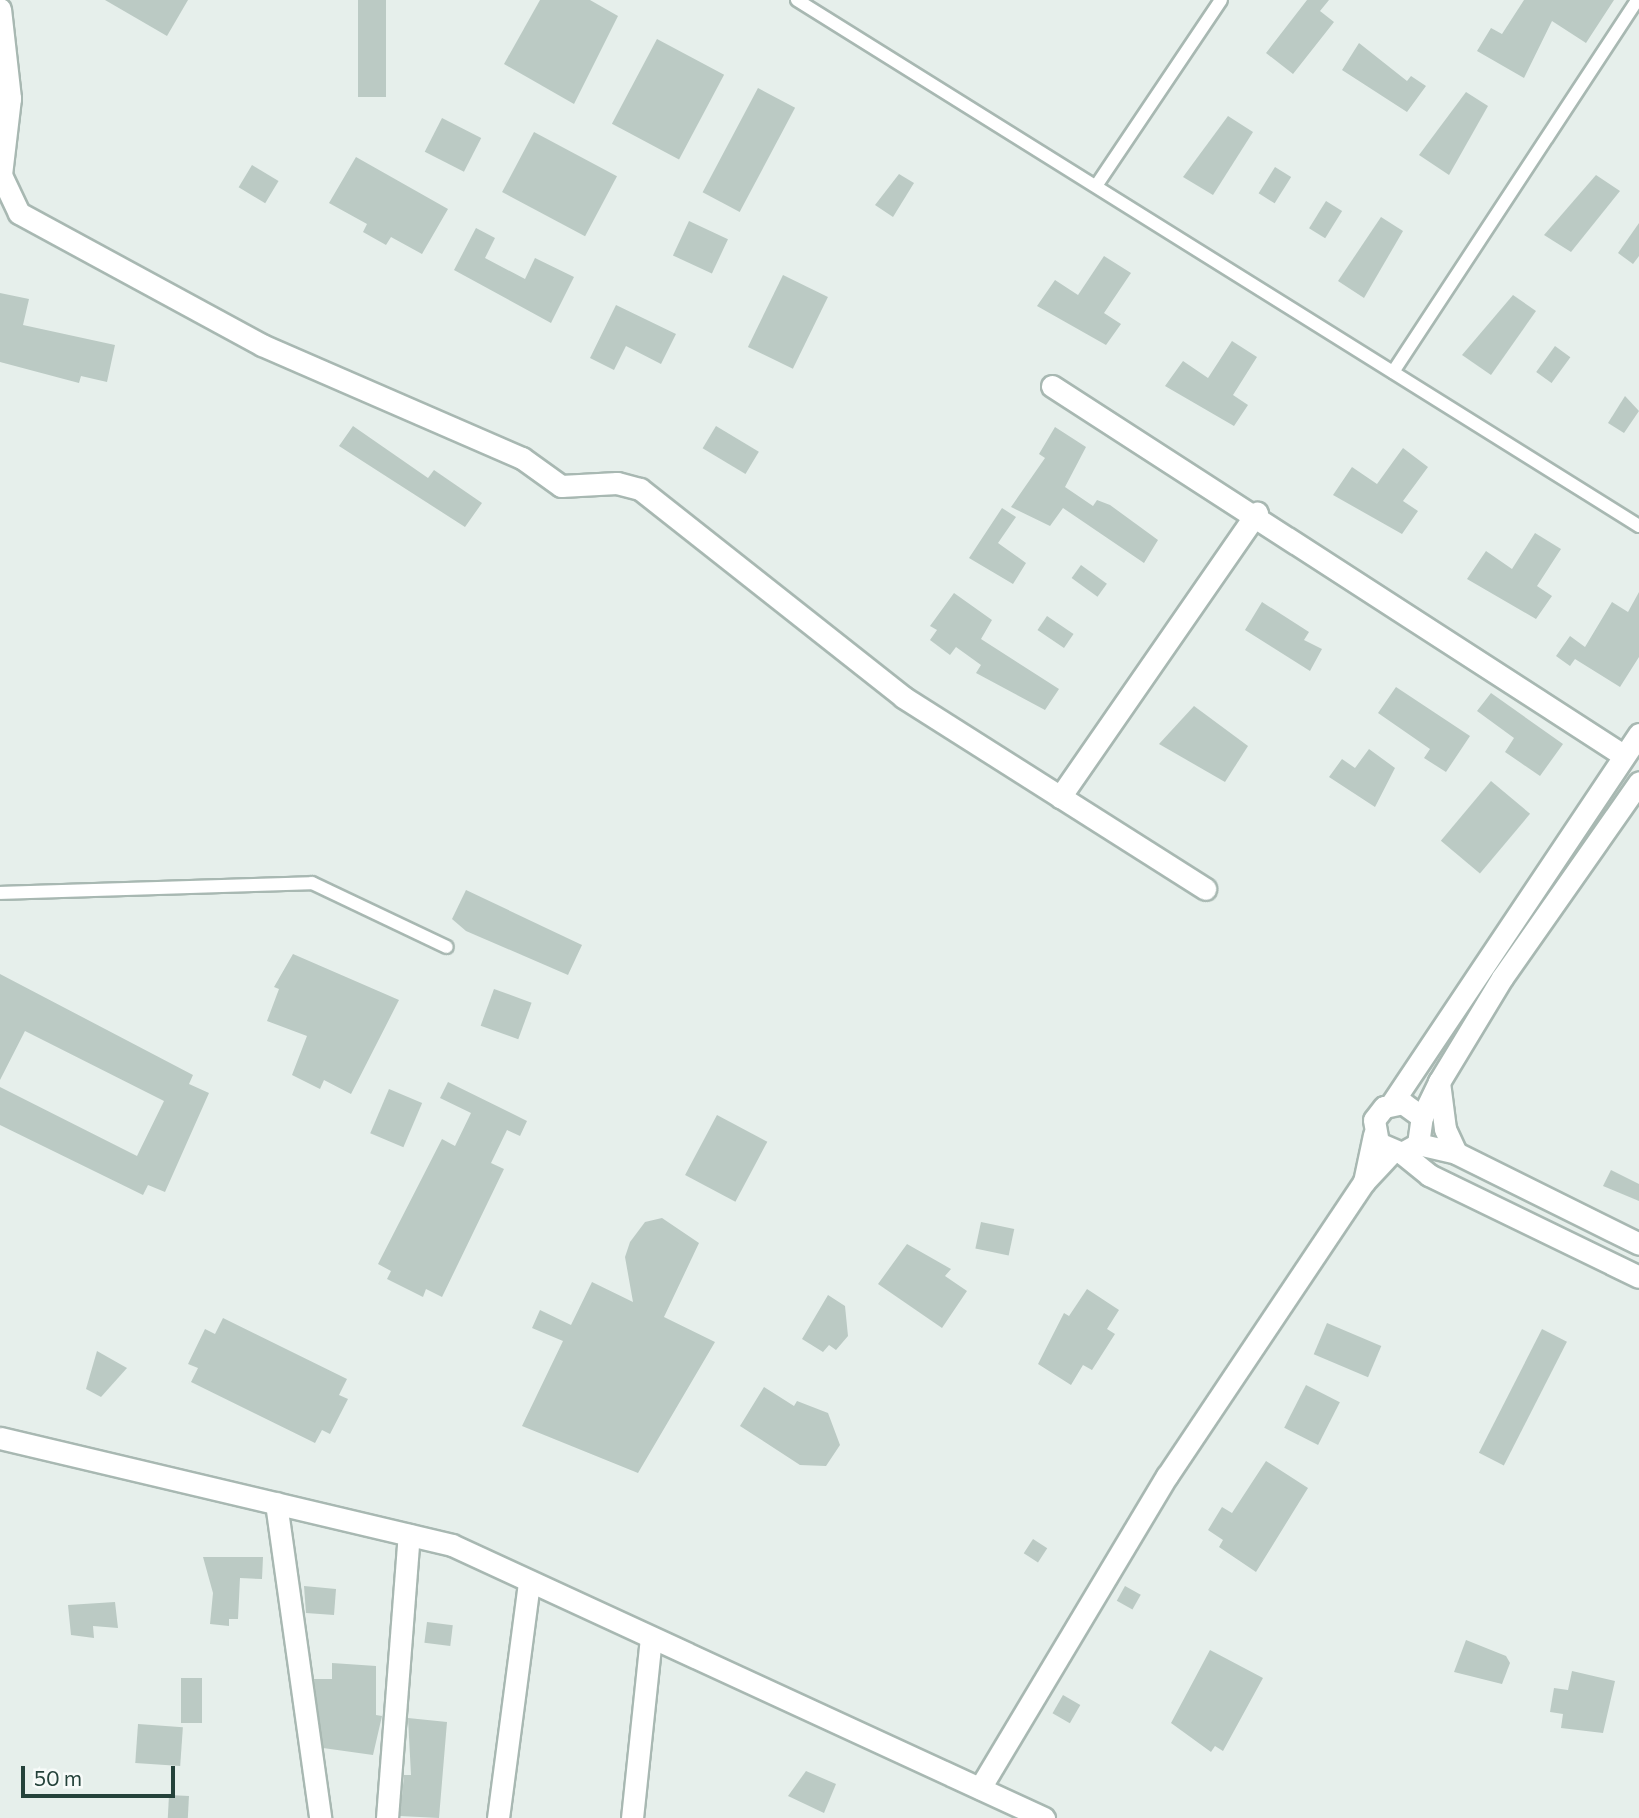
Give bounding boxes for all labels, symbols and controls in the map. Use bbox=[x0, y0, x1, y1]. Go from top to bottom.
scale bar bbox=[24, 1752, 178, 1796]
text: 50 m bbox=[34, 1765, 82, 1790]

